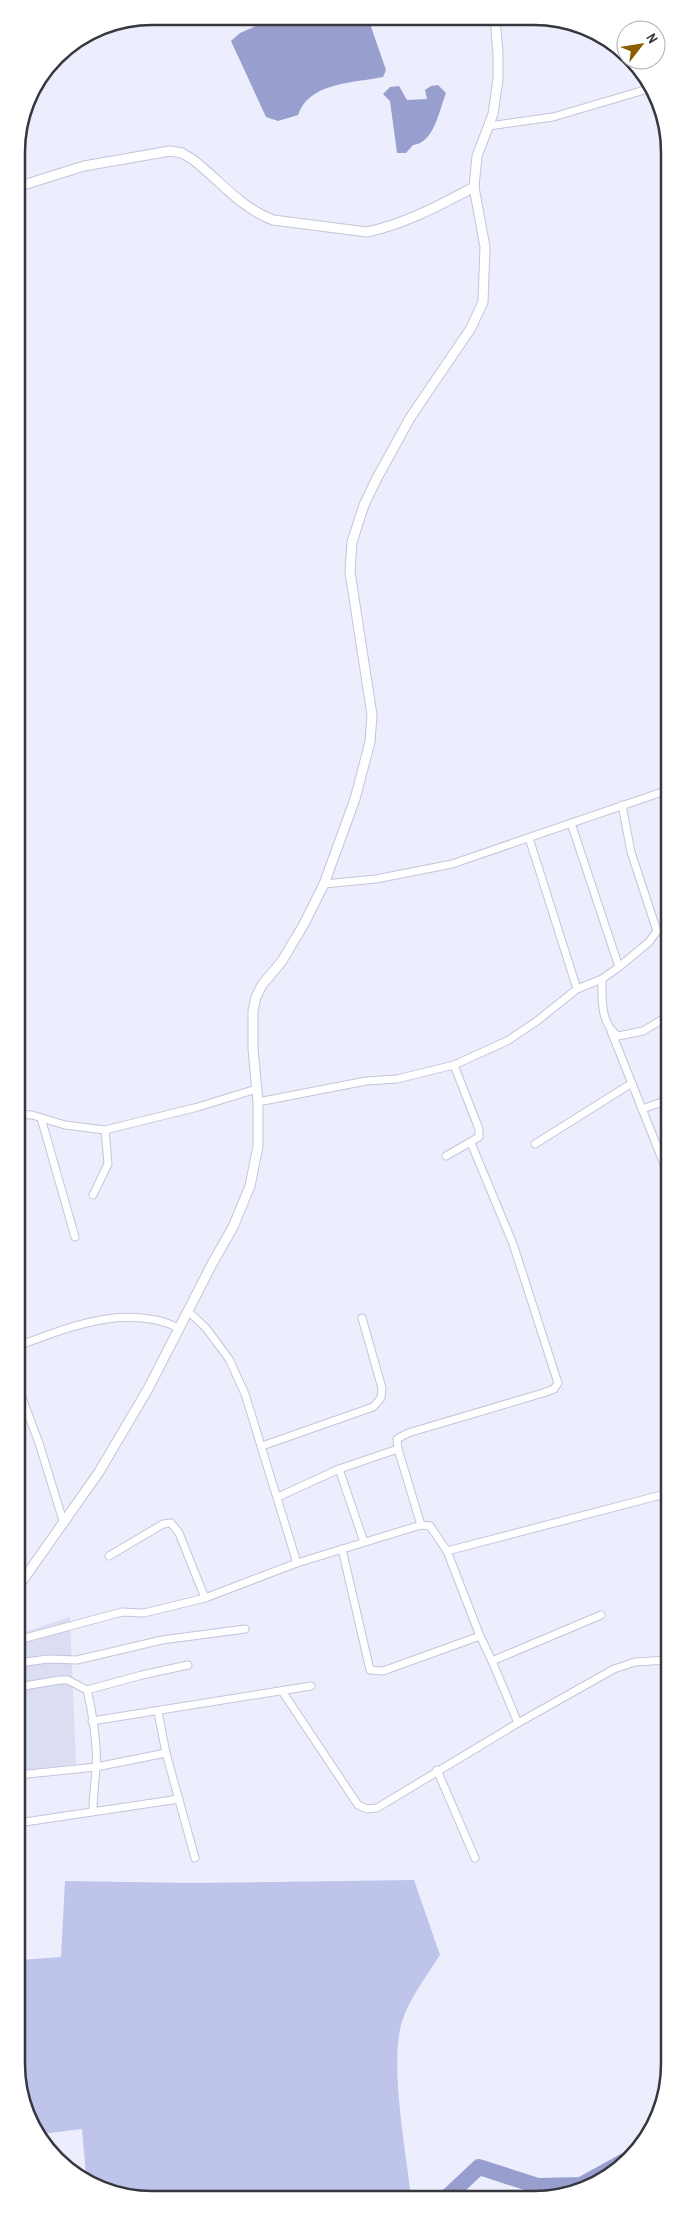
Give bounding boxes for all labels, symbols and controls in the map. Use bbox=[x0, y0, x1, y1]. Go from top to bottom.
north arrow bbox=[616, 20, 666, 70]
text: N bbox=[642, 30, 662, 46]

